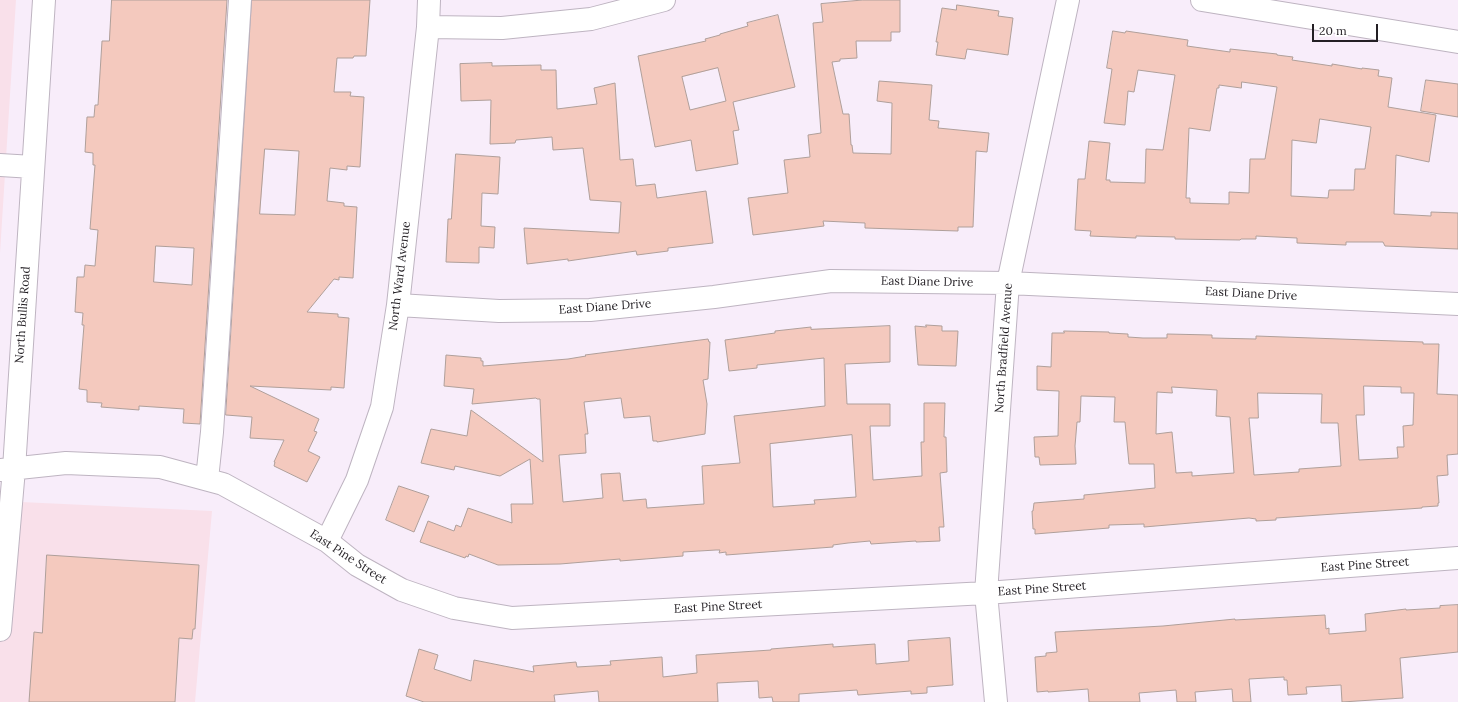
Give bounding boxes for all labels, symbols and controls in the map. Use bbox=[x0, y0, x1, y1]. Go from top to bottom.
scale bar bbox=[1314, 16, 1380, 42]
text: 20 m bbox=[1319, 23, 1347, 38]
street label: North Ward Avenue bbox=[386, 220, 414, 332]
street label: North Bullis Road bbox=[12, 266, 34, 364]
street label: East Diane Drive bbox=[881, 274, 973, 290]
street label: North Bradfield Avenue bbox=[992, 282, 1016, 414]
street label: East Diane Drive bbox=[1204, 284, 1298, 304]
street label: East Diane Drive bbox=[558, 297, 652, 317]
street label: East Pine Street bbox=[307, 527, 389, 587]
street label: East Pine Street bbox=[1320, 555, 1410, 575]
street label: East Pine Street bbox=[997, 579, 1087, 599]
street label: East Pine Street bbox=[673, 597, 763, 617]

